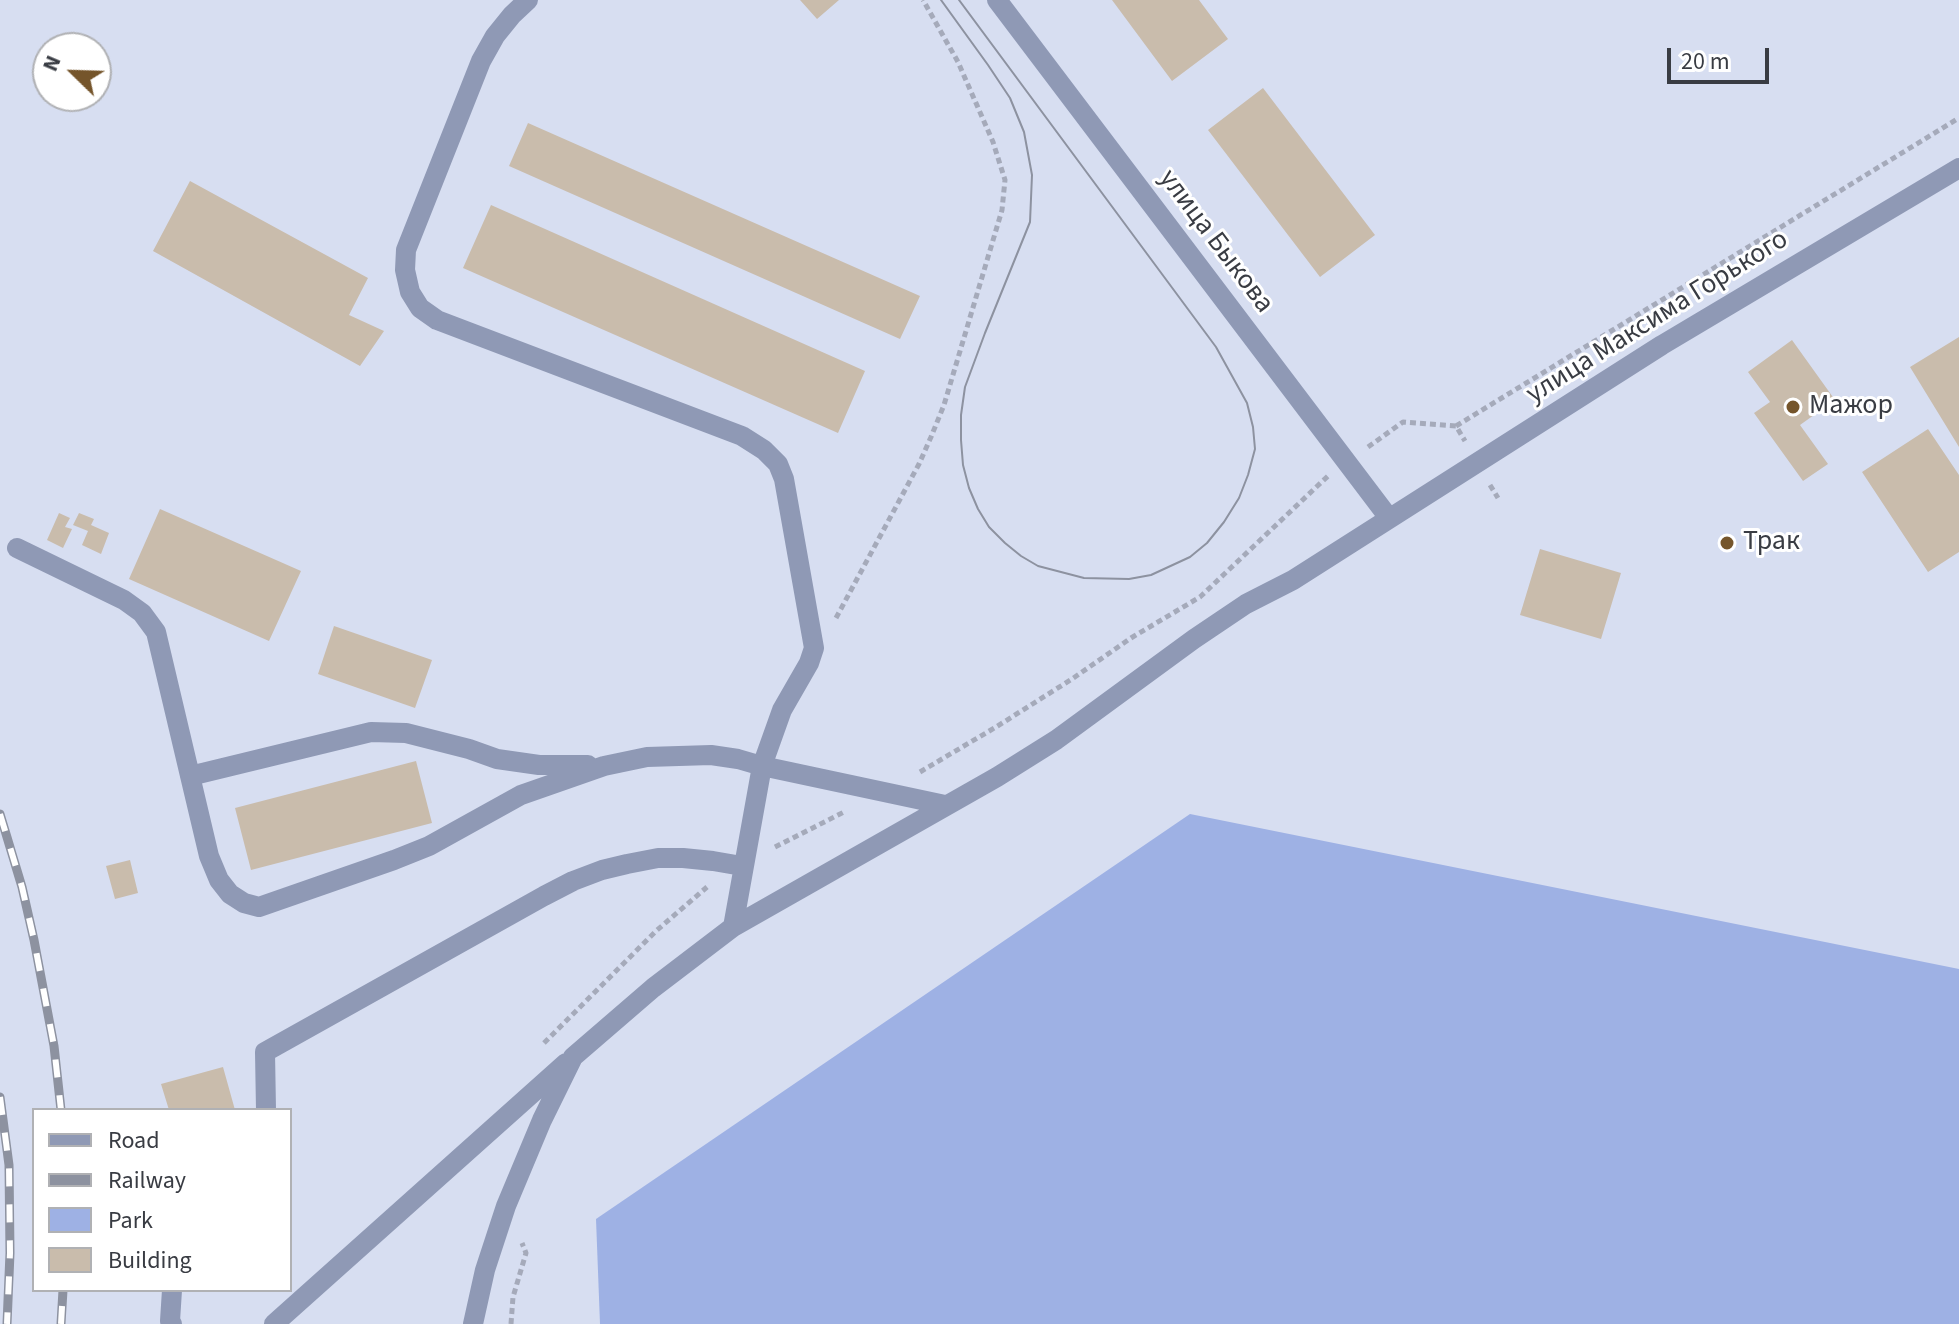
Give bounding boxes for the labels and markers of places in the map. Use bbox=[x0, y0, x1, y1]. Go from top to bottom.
place label: Мажор bbox=[1809, 390, 1893, 424]
marker: Мажор bbox=[1784, 398, 1802, 416]
place label: Трак bbox=[1743, 526, 1800, 560]
marker: Трак bbox=[1718, 534, 1736, 552]

